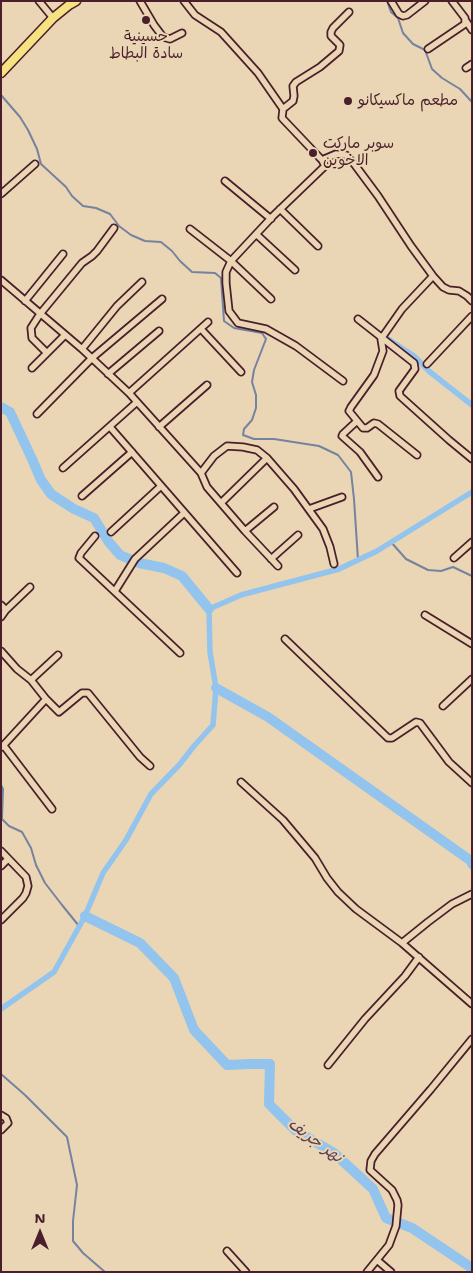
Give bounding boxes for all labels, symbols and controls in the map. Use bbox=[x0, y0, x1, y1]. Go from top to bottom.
marker: حسينية سادة البطاط bbox=[140, 14, 152, 26]
place label: حسينية سادة البطاط bbox=[109, 28, 183, 63]
place label: مطعم ماكسيكانو bbox=[358, 92, 458, 110]
marker: مطعم ماكسيكانو bbox=[342, 95, 354, 107]
place label: سوبر ماركت الاخوين bbox=[323, 135, 394, 170]
marker: سوبر ماركت الاخوين bbox=[307, 147, 319, 159]
water label: نهر جريف bbox=[284, 1115, 346, 1167]
north arrow bbox=[15, 1208, 65, 1258]
text: N bbox=[34, 1209, 46, 1227]

